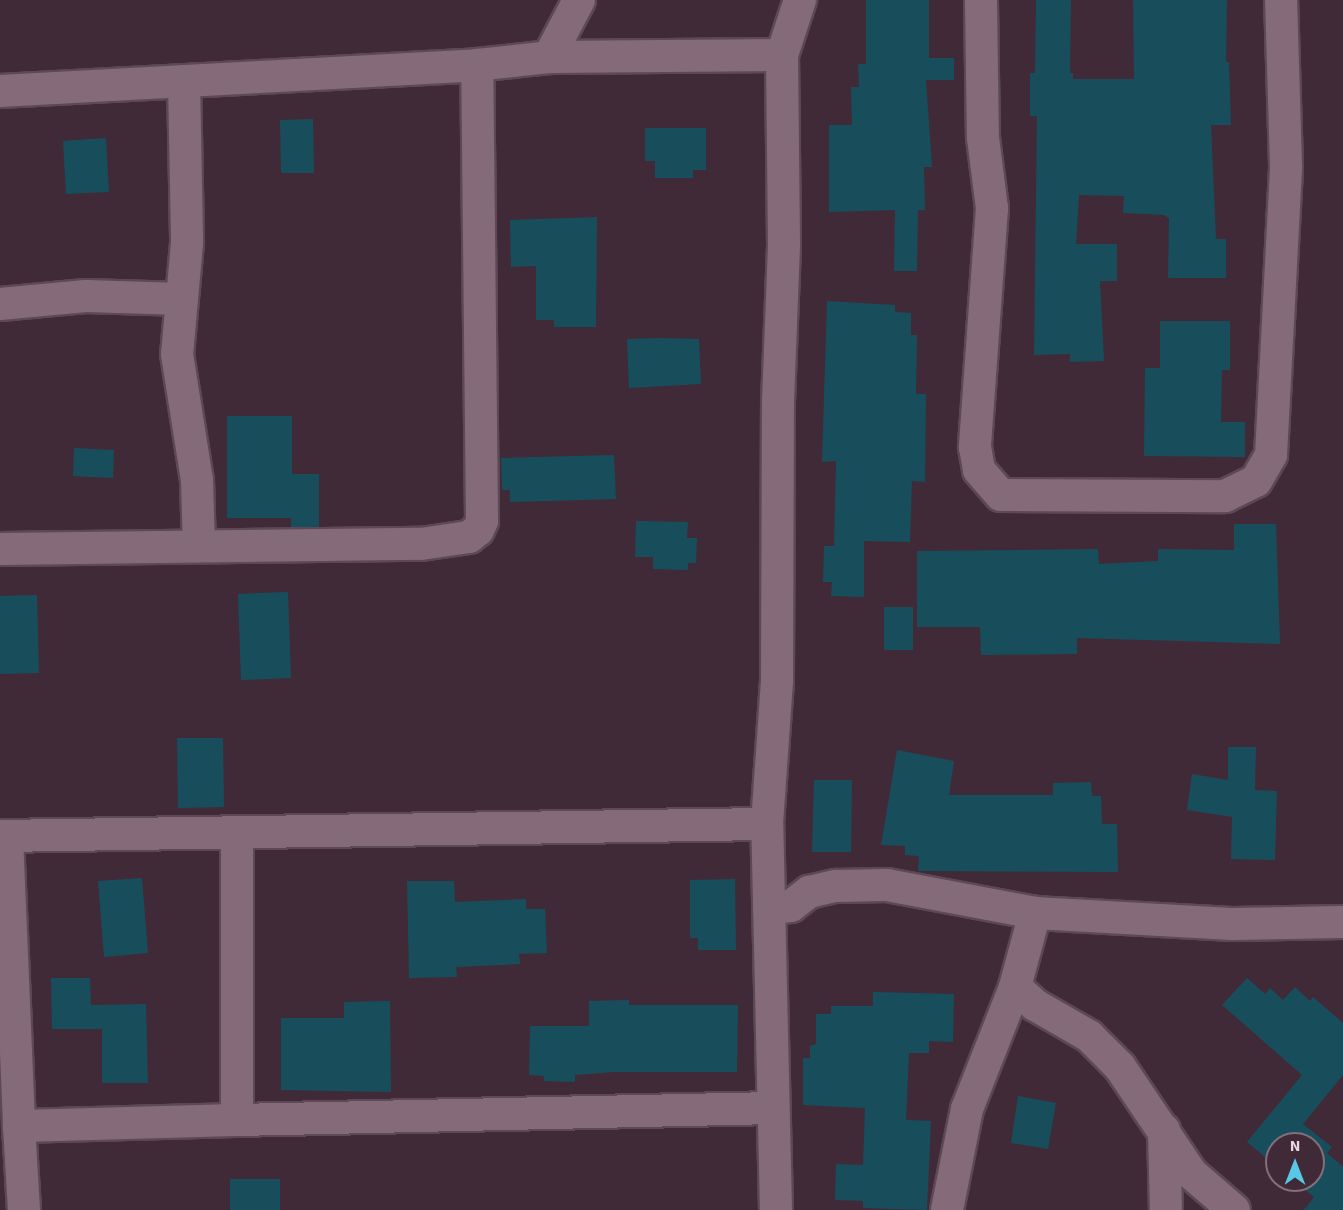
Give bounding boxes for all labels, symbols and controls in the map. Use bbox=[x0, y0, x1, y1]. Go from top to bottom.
north arrow bbox=[1265, 1132, 1325, 1192]
text: N bbox=[1290, 1135, 1300, 1157]

